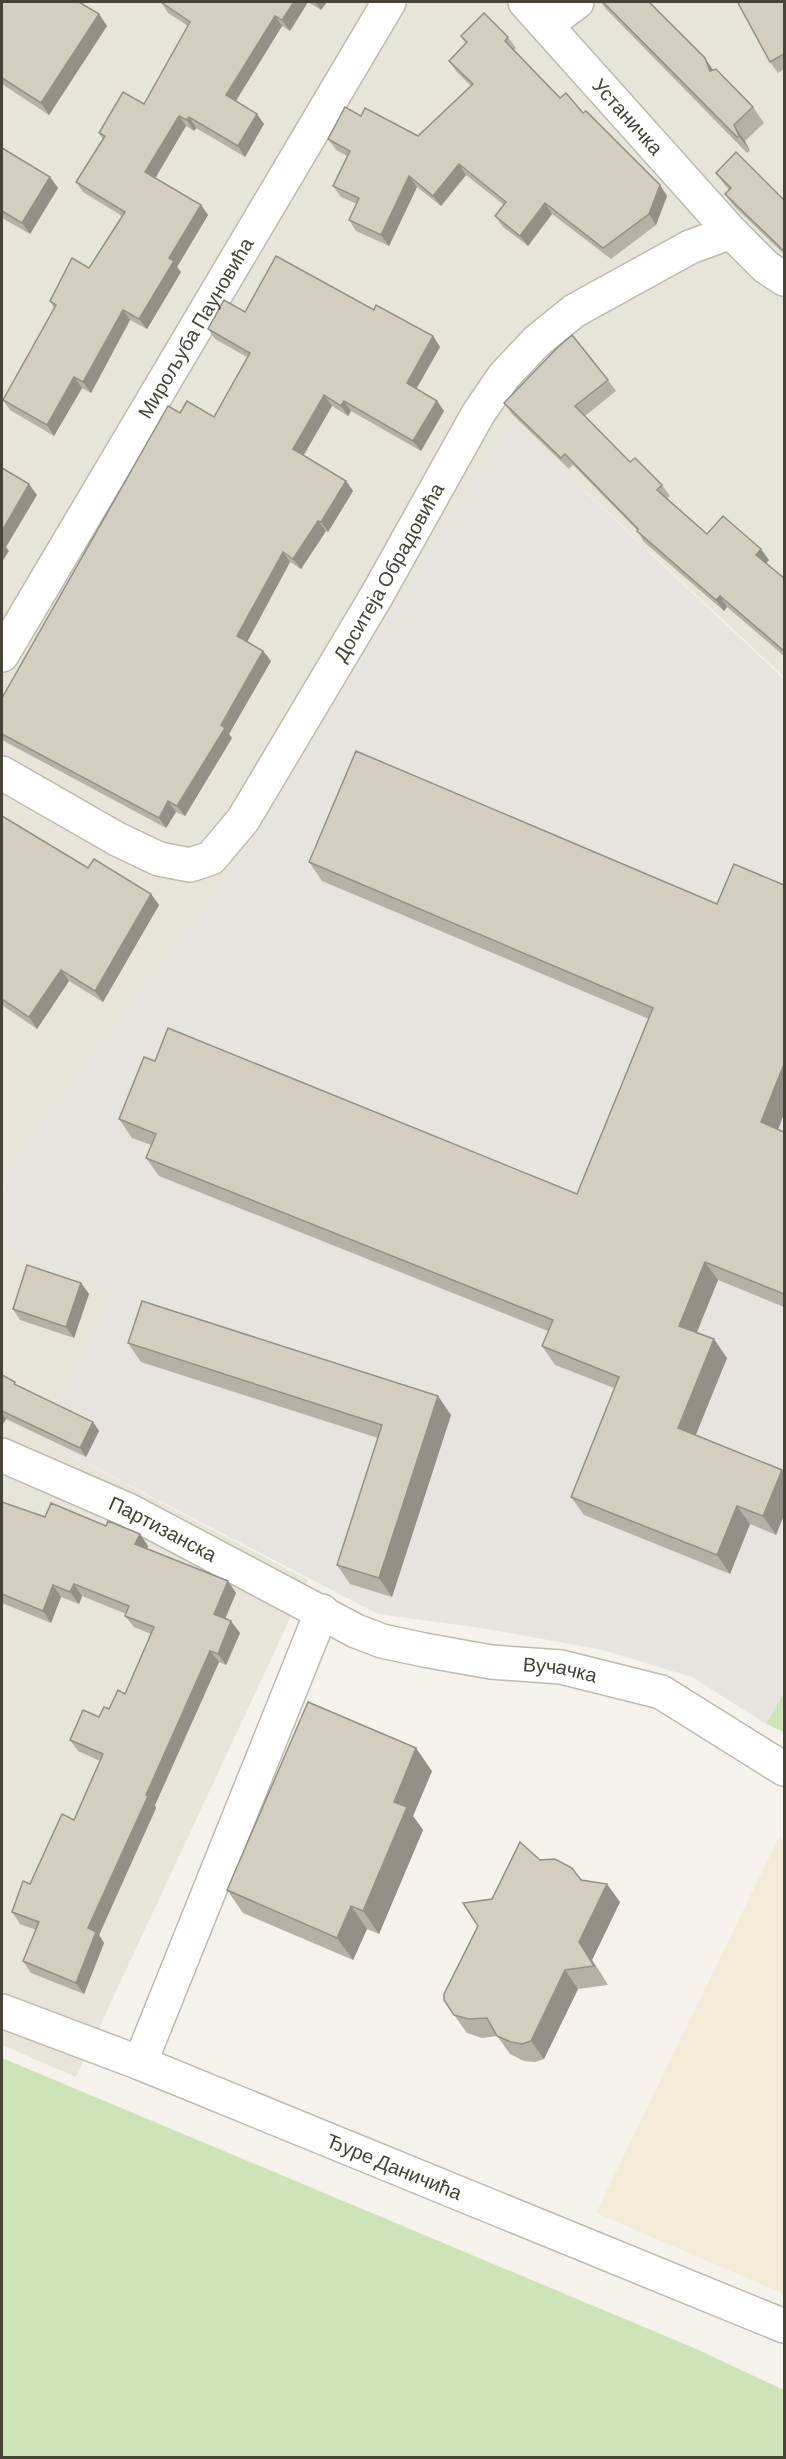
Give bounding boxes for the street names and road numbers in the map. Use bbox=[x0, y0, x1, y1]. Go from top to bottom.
street label: Устаничка bbox=[588, 73, 670, 160]
street label: Мирољуба Пауновића bbox=[132, 232, 258, 422]
street label: Доситеја Обрадовића bbox=[327, 477, 449, 665]
street label: Партизанска bbox=[106, 1490, 222, 1566]
street label: Вучачка bbox=[522, 1651, 601, 1687]
street label: Ђуре Даничића bbox=[323, 2128, 467, 2205]

